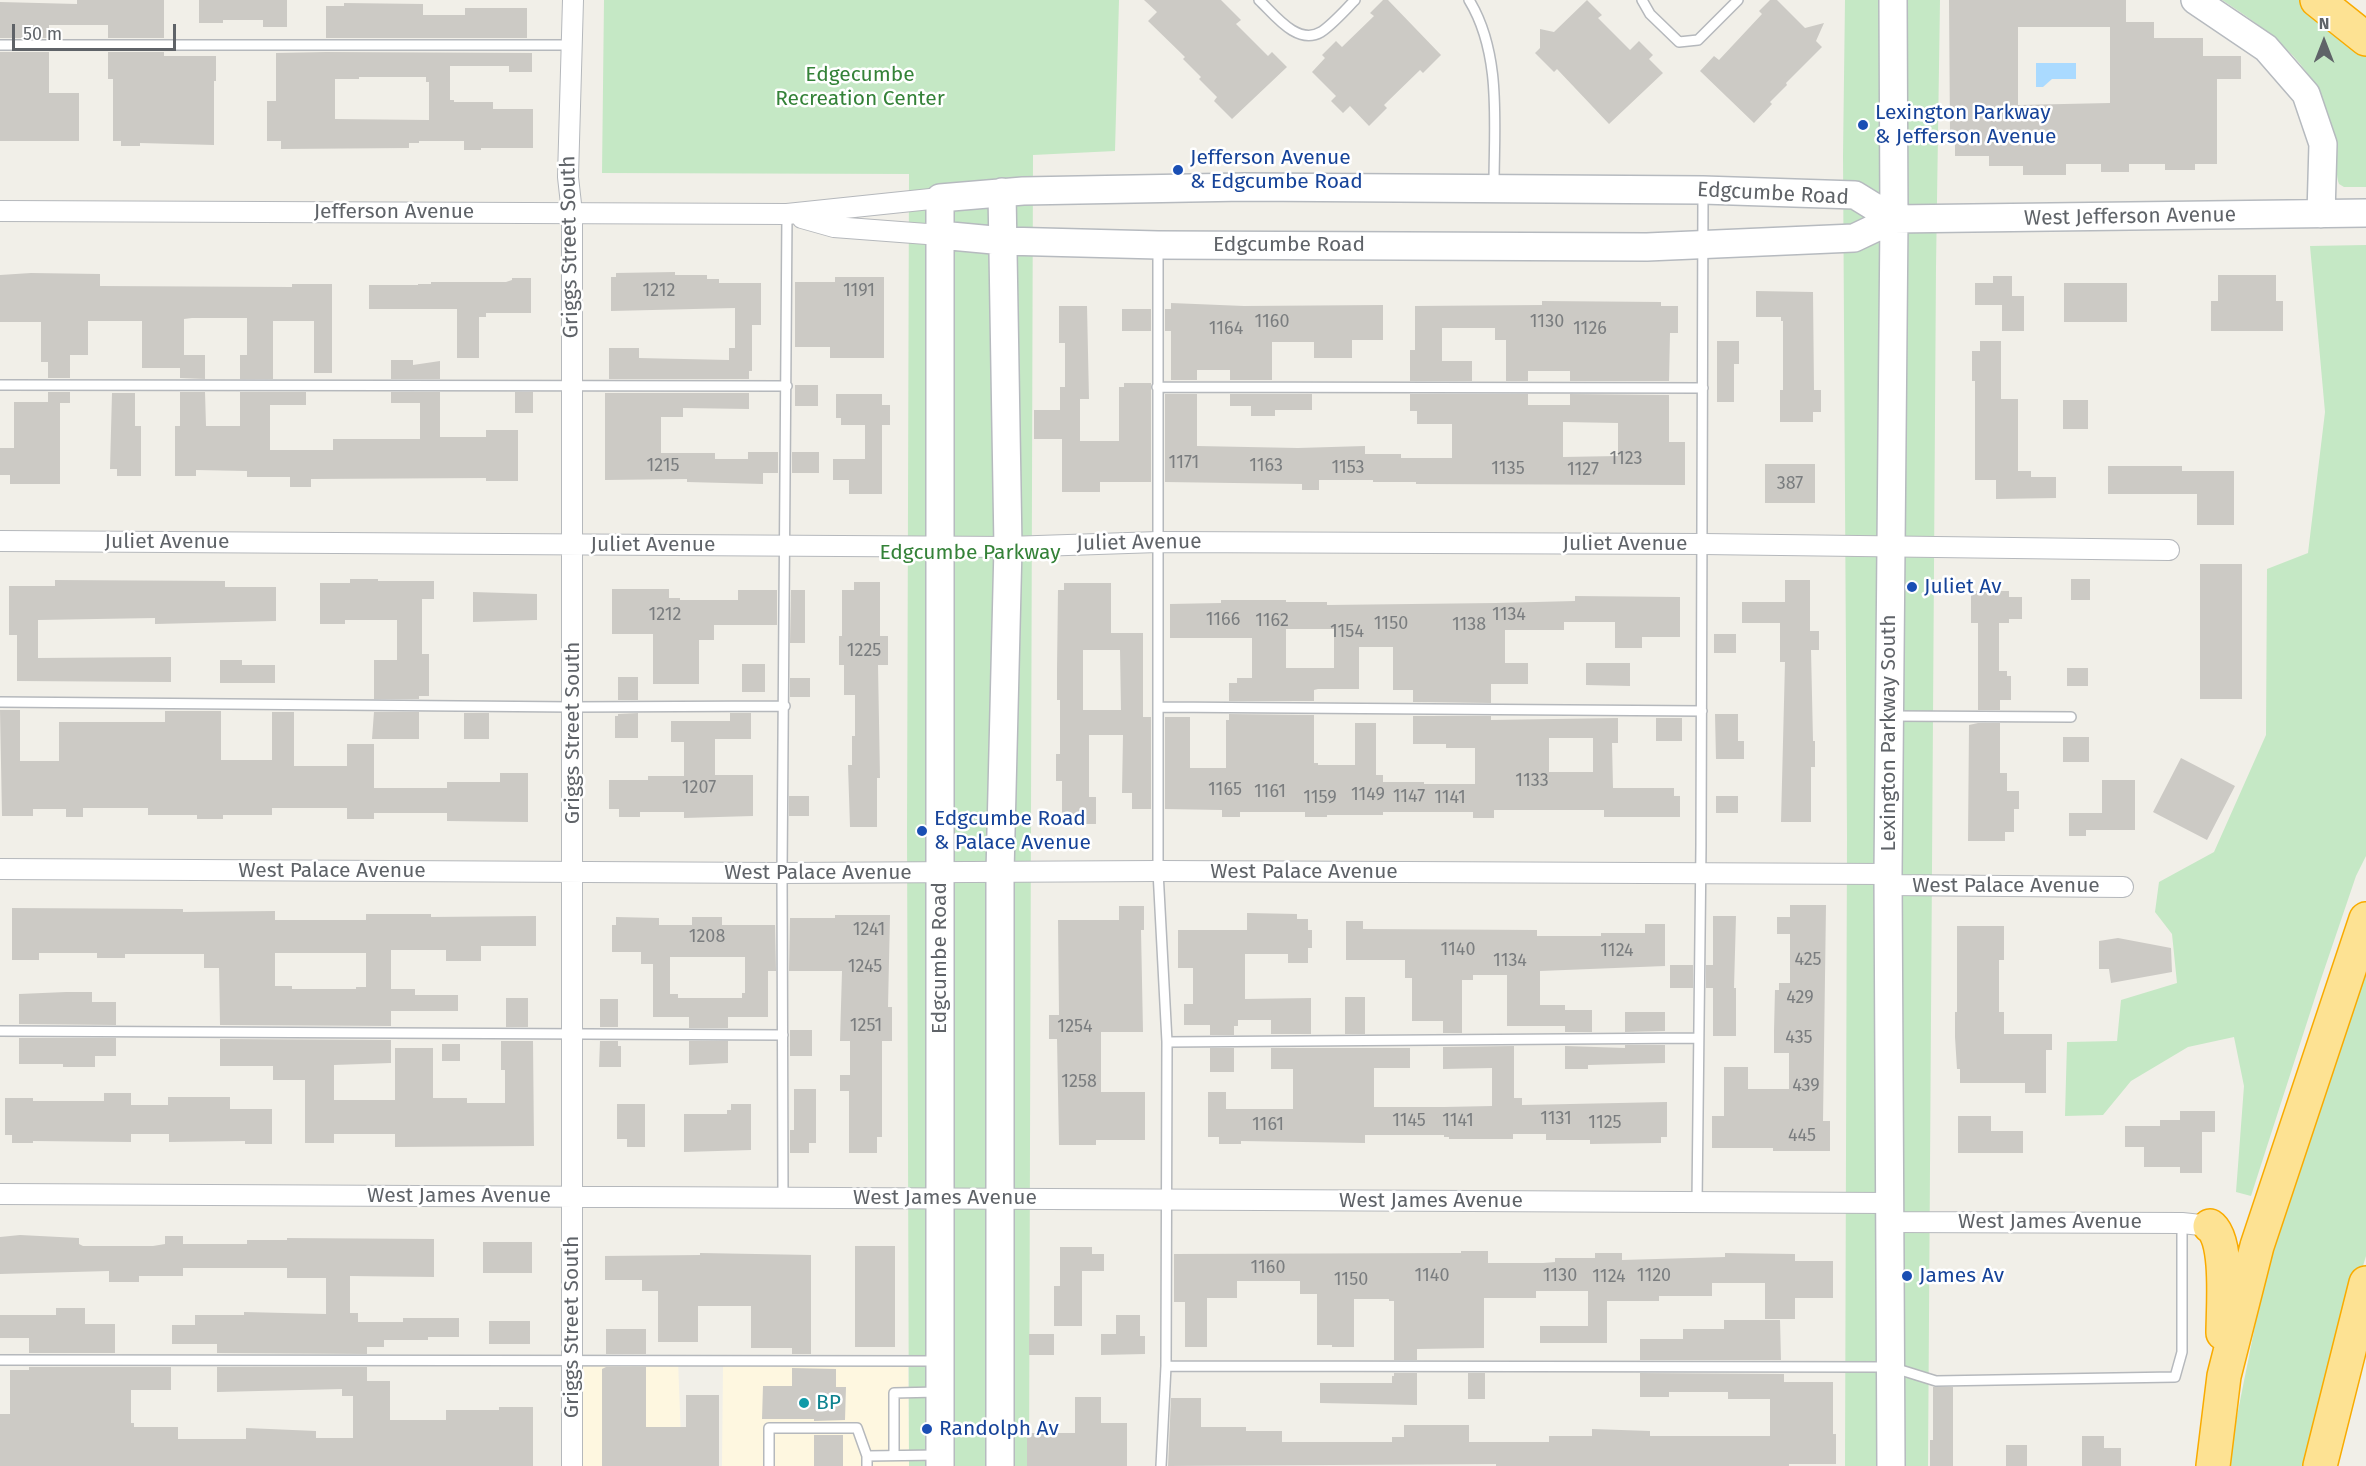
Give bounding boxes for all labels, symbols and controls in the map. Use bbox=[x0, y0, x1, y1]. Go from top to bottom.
scale bar bbox=[15, 12, 178, 50]
north arrow bbox=[2294, 12, 2354, 72]
text: N bbox=[2319, 14, 2329, 33]
text: 50 m bbox=[23, 23, 62, 45]
park label: Edgecumbe Recreation Center bbox=[775, 62, 945, 112]
place label: Lexington Parkway & Jefferson Avenue bbox=[1875, 100, 2056, 150]
marker: Lexington Parkway & Jefferson Avenue bbox=[1856, 118, 1870, 132]
place label: Jefferson Avenue & Edgcumbe Road bbox=[1190, 145, 1363, 195]
street label: Griggs Street South bbox=[556, 155, 584, 339]
marker: Jefferson Avenue & Edgcumbe Road bbox=[1171, 163, 1185, 177]
street label: Edgcumbe Road bbox=[1696, 177, 1850, 211]
street label: Jefferson Avenue bbox=[314, 199, 474, 225]
street label: West Jefferson Avenue bbox=[2024, 203, 2236, 231]
street label: Edgcumbe Road bbox=[1213, 232, 1365, 258]
house number: 1212 bbox=[643, 280, 675, 302]
house number: 1191 bbox=[843, 280, 875, 302]
house number: 1160 bbox=[1255, 311, 1289, 333]
house number: 1130 bbox=[1530, 311, 1564, 333]
house number: 1164 bbox=[1209, 318, 1243, 340]
house number: 1126 bbox=[1573, 318, 1607, 340]
house number: 1123 bbox=[1609, 448, 1643, 470]
house number: 1171 bbox=[1169, 452, 1199, 474]
house number: 1215 bbox=[646, 455, 680, 477]
house number: 1163 bbox=[1249, 455, 1283, 477]
house number: 1153 bbox=[1331, 457, 1365, 479]
house number: 1135 bbox=[1491, 458, 1525, 480]
house number: 1127 bbox=[1567, 459, 1599, 481]
house number: 387 bbox=[1777, 473, 1803, 495]
street label: Juliet Avenue bbox=[105, 529, 229, 555]
street label: Juliet Avenue bbox=[1076, 529, 1202, 557]
street label: Juliet Avenue bbox=[1563, 531, 1687, 557]
street label: Juliet Avenue bbox=[591, 532, 715, 558]
park label: Edgcumbe Parkway bbox=[879, 540, 1061, 566]
place label: Juliet Av bbox=[1924, 574, 2002, 600]
marker: Juliet Av bbox=[1905, 580, 1919, 594]
house number: 1212 bbox=[649, 604, 681, 626]
house number: 1134 bbox=[1492, 604, 1526, 626]
house number: 1166 bbox=[1206, 609, 1240, 631]
house number: 1162 bbox=[1255, 610, 1289, 632]
house number: 1150 bbox=[1374, 613, 1408, 635]
house number: 1138 bbox=[1452, 614, 1486, 636]
street label: Lexington Parkway South bbox=[1876, 615, 1902, 851]
house number: 1154 bbox=[1330, 621, 1364, 643]
house number: 1225 bbox=[847, 640, 881, 662]
street label: Griggs Street South bbox=[560, 642, 586, 824]
house number: 1133 bbox=[1515, 770, 1549, 792]
house number: 1207 bbox=[682, 777, 716, 799]
house number: 1165 bbox=[1208, 779, 1242, 801]
house number: 1161 bbox=[1254, 781, 1286, 803]
house number: 1149 bbox=[1351, 784, 1385, 806]
house number: 1147 bbox=[1393, 786, 1425, 808]
house number: 1159 bbox=[1303, 787, 1337, 809]
house number: 1141 bbox=[1434, 787, 1466, 809]
place label: Edgcumbe Road & Palace Avenue bbox=[934, 806, 1091, 856]
marker: Edgcumbe Road & Palace Avenue bbox=[915, 824, 929, 838]
street label: West Palace Avenue bbox=[238, 858, 426, 884]
street label: West Palace Avenue bbox=[1210, 859, 1398, 885]
street label: West Palace Avenue bbox=[724, 860, 912, 886]
street label: West Palace Avenue bbox=[1912, 873, 2100, 899]
street label: Edgcumbe Road bbox=[927, 882, 953, 1034]
house number: 1241 bbox=[853, 919, 885, 941]
house number: 1208 bbox=[689, 926, 725, 948]
house number: 1140 bbox=[1441, 939, 1475, 961]
house number: 1124 bbox=[1600, 940, 1634, 962]
house number: 425 bbox=[1794, 949, 1822, 971]
house number: 1134 bbox=[1493, 950, 1527, 972]
house number: 1245 bbox=[848, 956, 882, 978]
house number: 429 bbox=[1786, 987, 1814, 1009]
house number: 1251 bbox=[850, 1015, 882, 1037]
house number: 1254 bbox=[1057, 1016, 1093, 1038]
house number: 435 bbox=[1785, 1027, 1813, 1049]
house number: 1258 bbox=[1061, 1071, 1097, 1093]
house number: 439 bbox=[1792, 1075, 1820, 1097]
house number: 1131 bbox=[1540, 1108, 1572, 1130]
house number: 1145 bbox=[1392, 1110, 1426, 1132]
house number: 1141 bbox=[1442, 1110, 1474, 1132]
house number: 1125 bbox=[1588, 1112, 1622, 1134]
house number: 1161 bbox=[1252, 1114, 1284, 1136]
house number: 445 bbox=[1788, 1125, 1816, 1147]
street label: West James Avenue bbox=[367, 1183, 551, 1209]
street label: West James Avenue bbox=[853, 1185, 1037, 1211]
street label: West James Avenue bbox=[1339, 1188, 1523, 1214]
street label: West James Avenue bbox=[1958, 1209, 2142, 1235]
street label: Griggs Street South bbox=[559, 1236, 585, 1418]
house number: 1160 bbox=[1251, 1257, 1285, 1279]
place label: James Av bbox=[1919, 1263, 2004, 1289]
house number: 1140 bbox=[1415, 1265, 1449, 1287]
house number: 1130 bbox=[1543, 1265, 1577, 1287]
house number: 1120 bbox=[1637, 1265, 1671, 1287]
house number: 1124 bbox=[1592, 1266, 1626, 1288]
house number: 1150 bbox=[1334, 1269, 1368, 1291]
marker: James Av bbox=[1900, 1269, 1914, 1283]
place label: BP bbox=[816, 1390, 841, 1416]
marker: BP bbox=[797, 1396, 811, 1410]
place label: Randolph Av bbox=[939, 1416, 1059, 1442]
marker: Randolph Av bbox=[920, 1422, 934, 1436]

